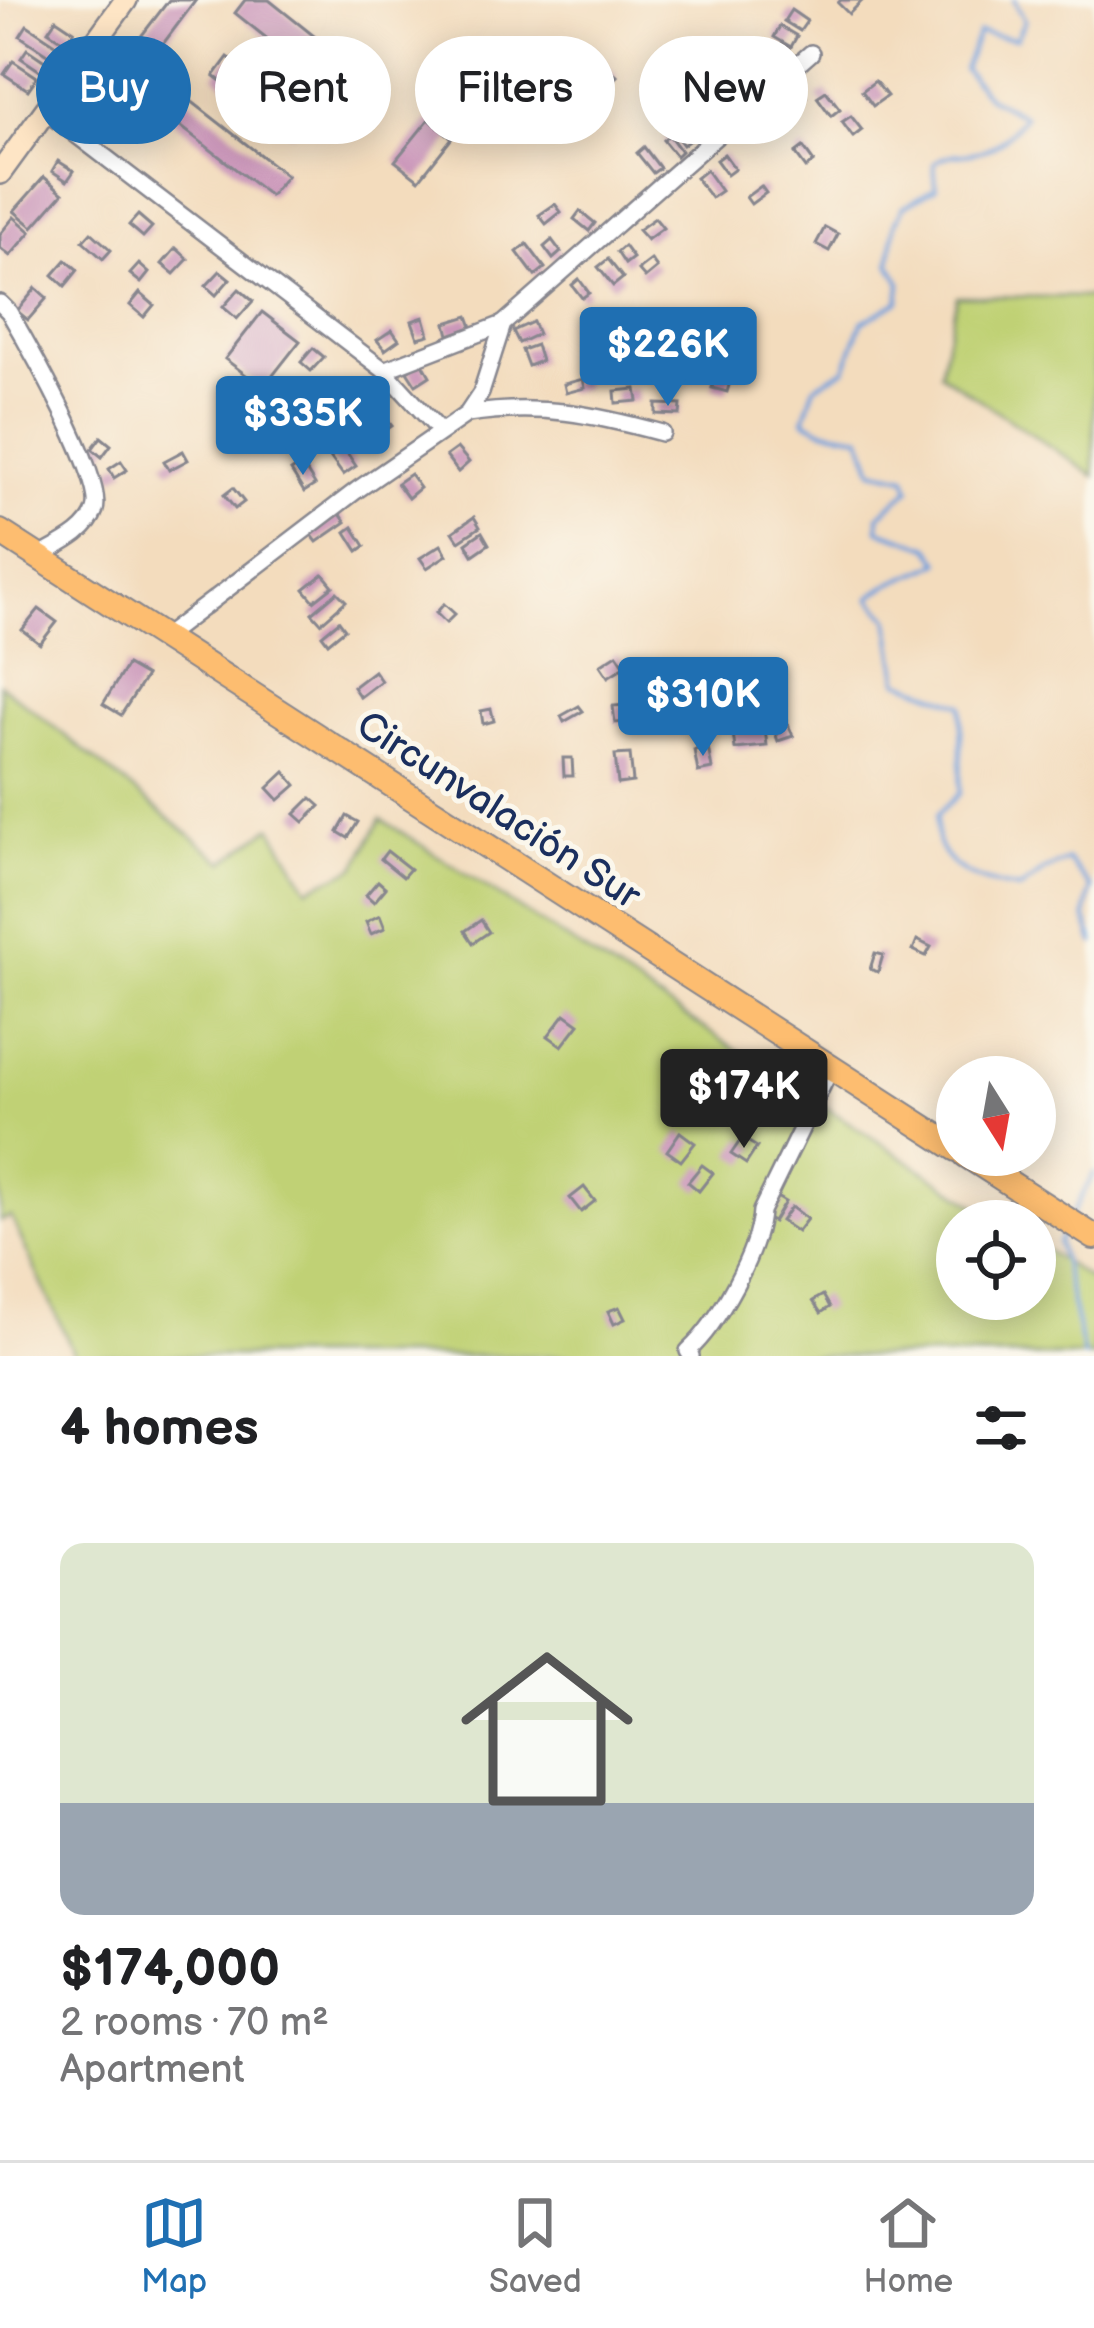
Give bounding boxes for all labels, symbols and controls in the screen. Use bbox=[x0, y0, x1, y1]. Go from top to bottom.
chip: Buy bbox=[36, 36, 191, 144]
chip: Rent bbox=[215, 36, 391, 144]
chip: Filters bbox=[415, 36, 615, 144]
chip: New bbox=[639, 36, 808, 144]
pin: $226K bbox=[584, 307, 752, 409]
text: $226K bbox=[607, 322, 729, 369]
pin: $335K bbox=[219, 376, 387, 478]
text: $335K bbox=[243, 391, 363, 438]
pin: $310K bbox=[619, 657, 787, 759]
text: $310K bbox=[645, 672, 761, 719]
street label: Circunvalación Sur bbox=[347, 702, 649, 921]
pin: $174K bbox=[660, 1049, 828, 1151]
north arrow bbox=[936, 1056, 1056, 1176]
map controls bbox=[936, 1056, 1056, 1320]
text: $174K bbox=[687, 1064, 801, 1111]
button: locate bbox=[936, 1200, 1056, 1320]
icon: filters bbox=[968, 1395, 1034, 1461]
text: 4 homes bbox=[60, 1398, 259, 1459]
icon: home bbox=[439, 1621, 655, 1837]
text: $174,000 bbox=[60, 1939, 280, 2000]
text: 2 rooms · 70 m² bbox=[60, 2000, 329, 2047]
text: Apartment bbox=[60, 2047, 244, 2094]
tab: Map bbox=[141, 2190, 207, 2302]
tab: Saved bbox=[489, 2190, 582, 2302]
tab: Home bbox=[863, 2190, 953, 2302]

